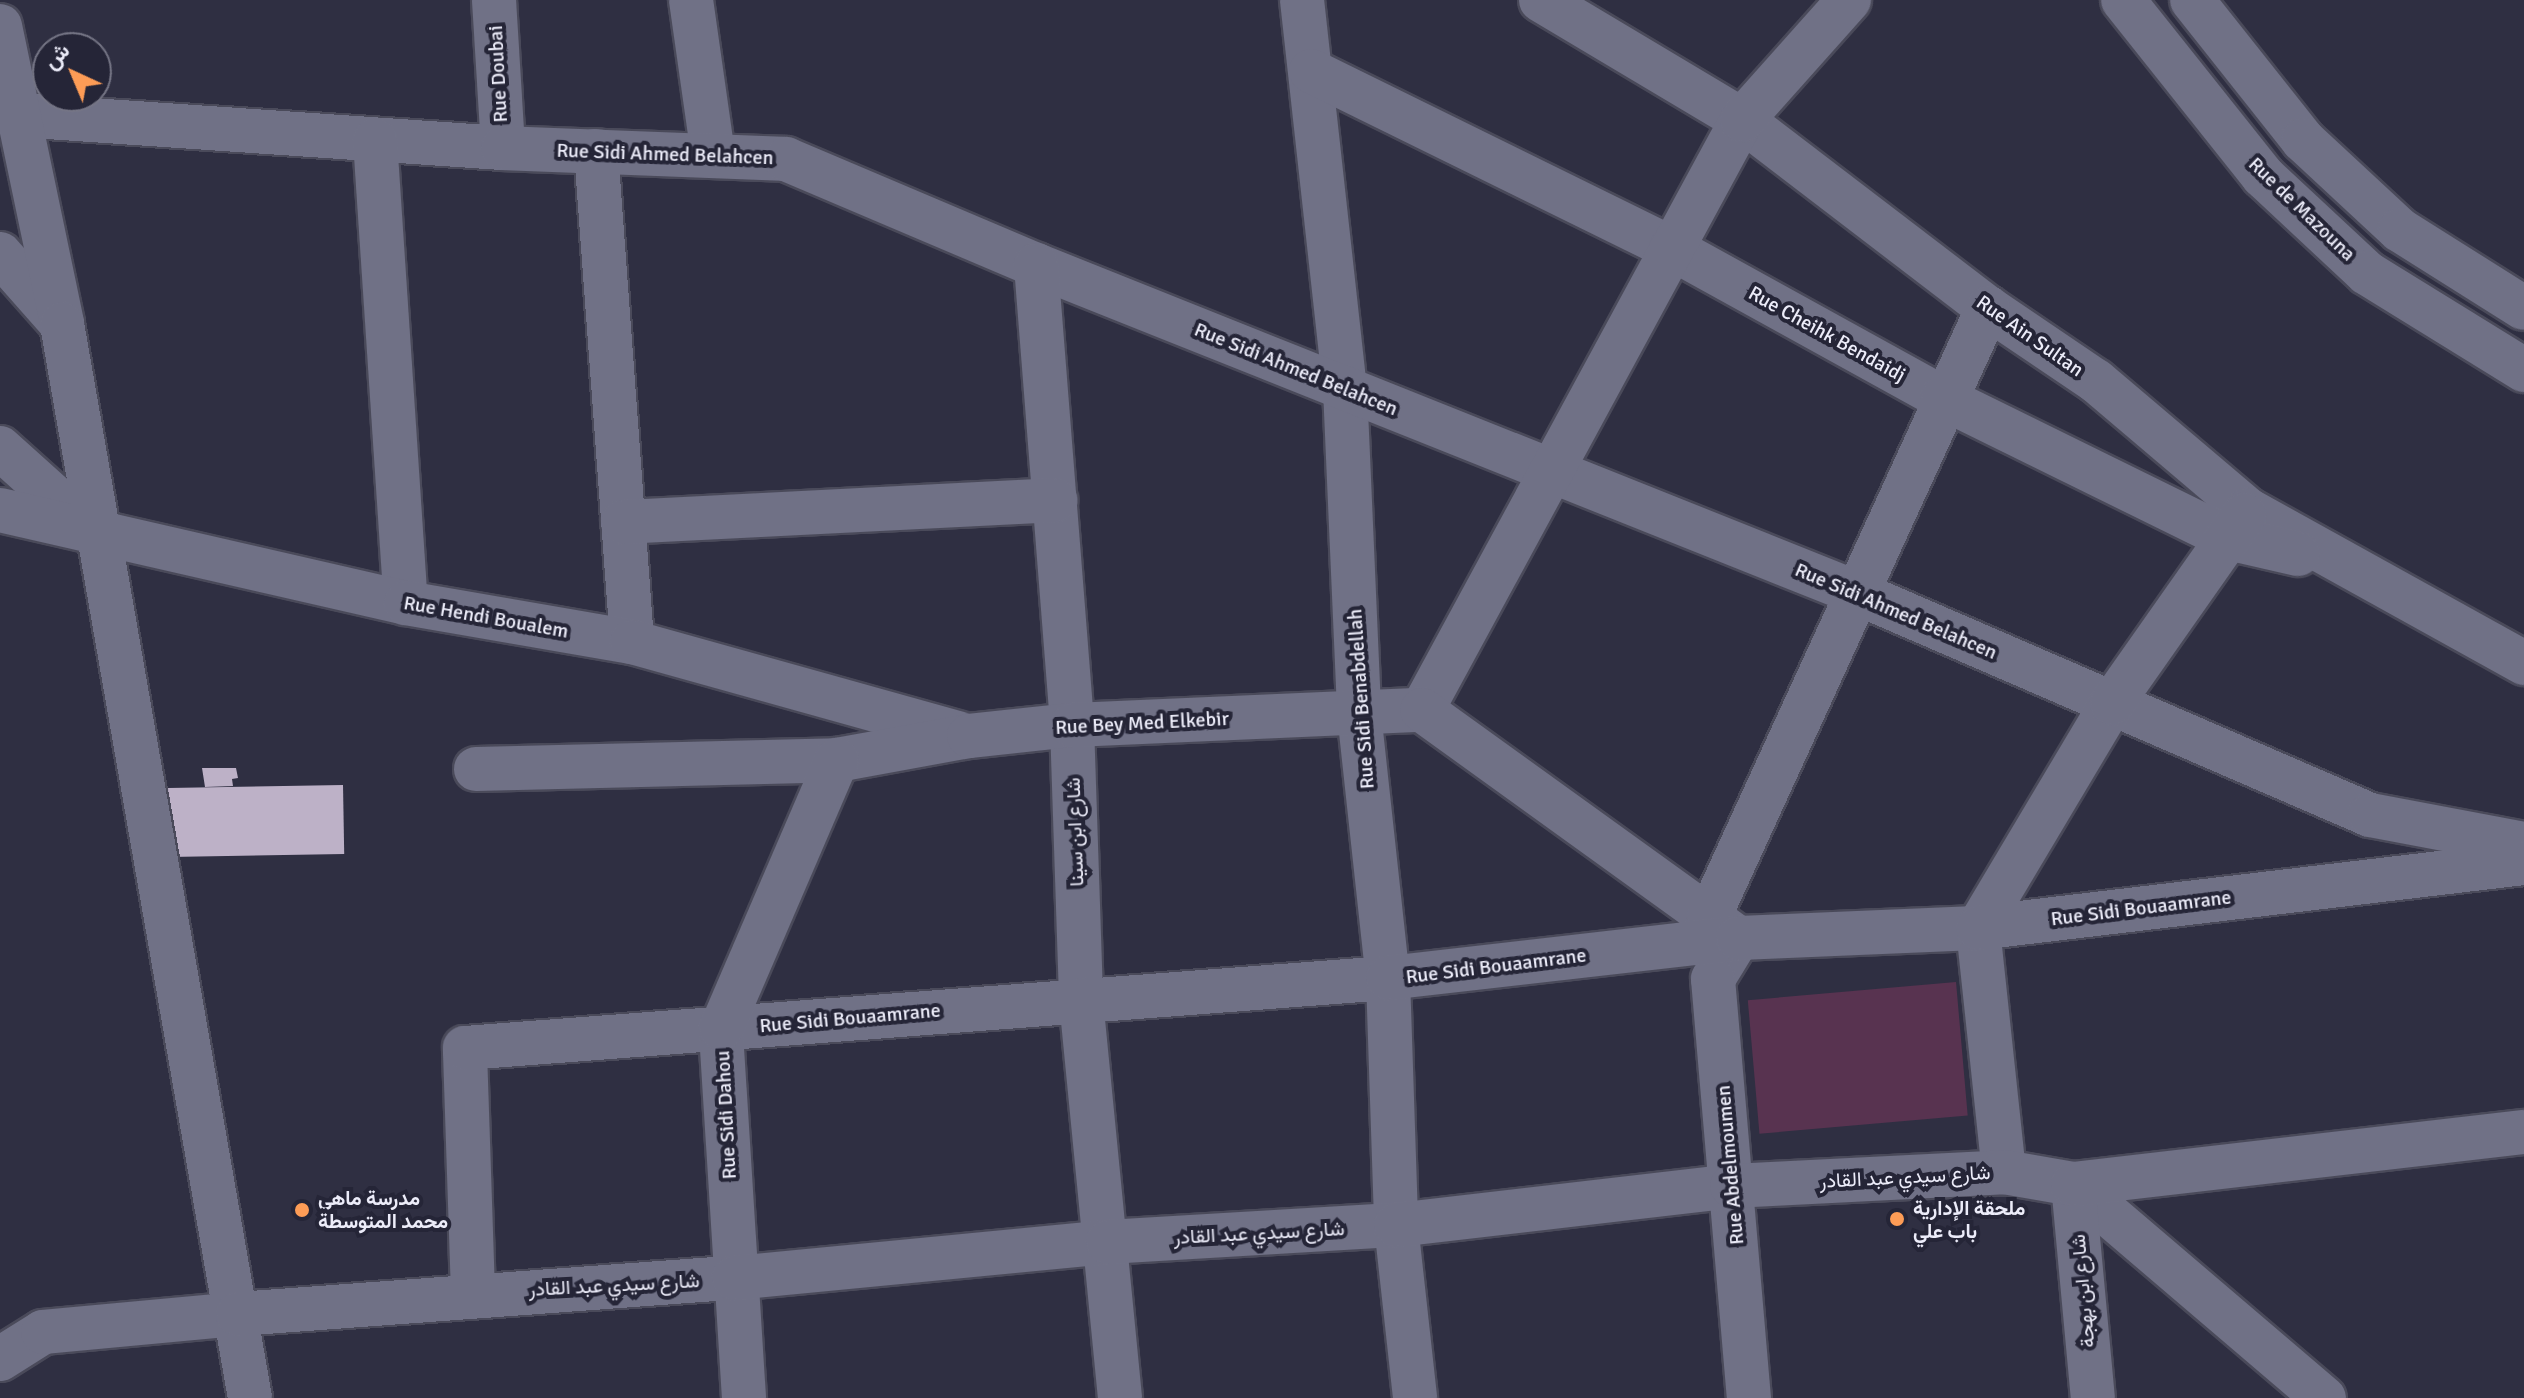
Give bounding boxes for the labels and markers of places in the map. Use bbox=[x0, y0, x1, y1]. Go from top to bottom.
place label: مدرسة ماهي محمد المتوسطة bbox=[318, 1186, 448, 1233]
place label: ملحقة الإدارية باب علي bbox=[1913, 1196, 2025, 1243]
marker: مدرسة ماهي محمد المتوسطة bbox=[293, 1201, 311, 1219]
marker: ملحقة الإدارية باب علي bbox=[1888, 1210, 1906, 1228]

